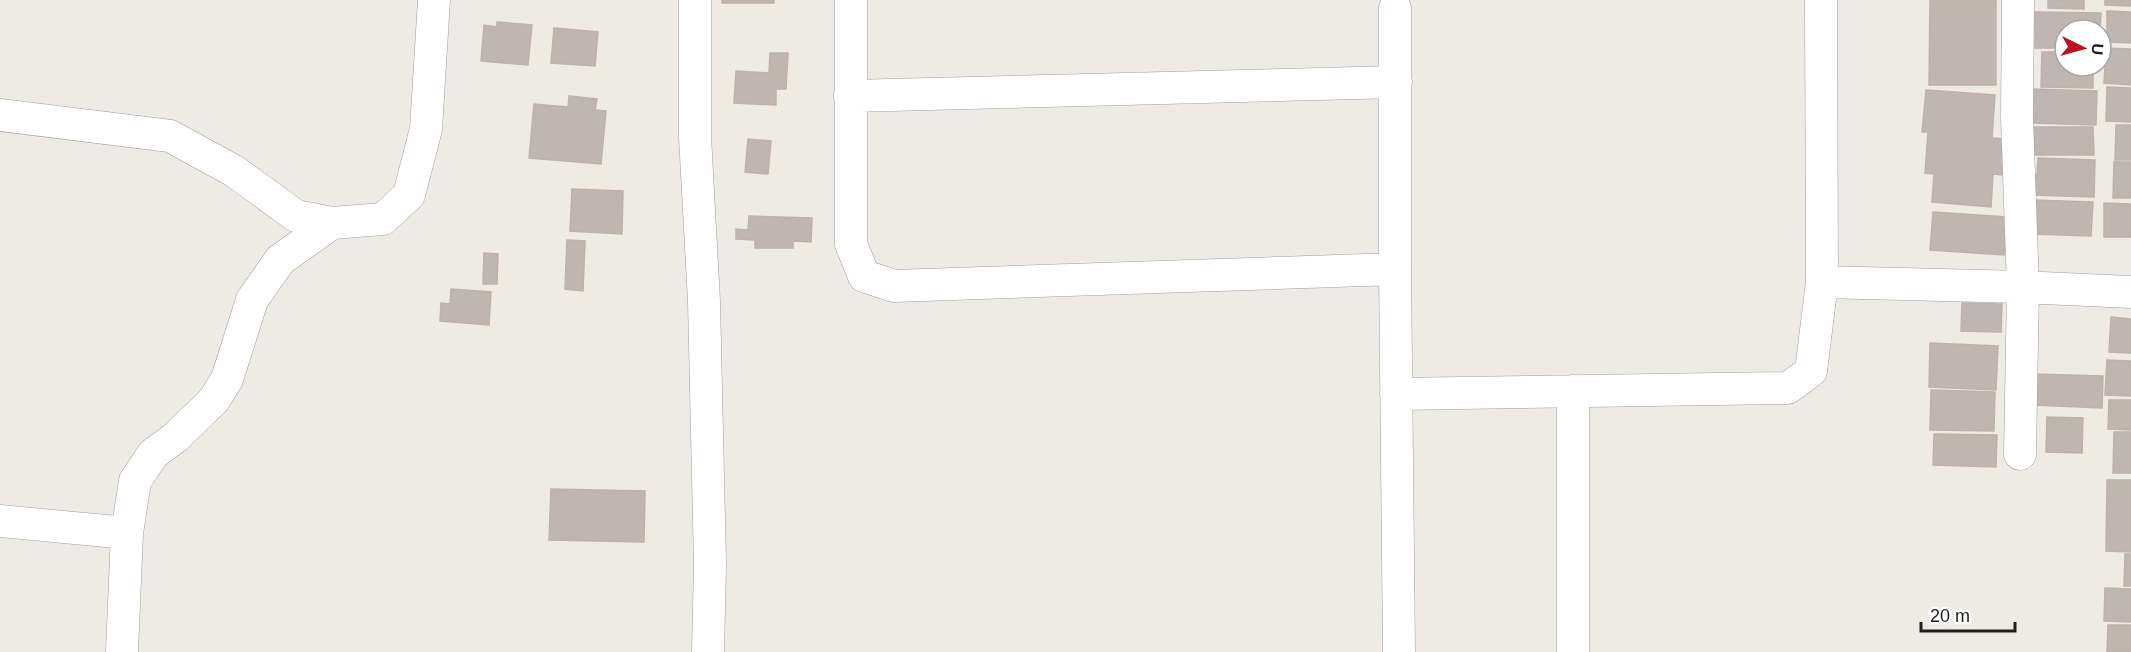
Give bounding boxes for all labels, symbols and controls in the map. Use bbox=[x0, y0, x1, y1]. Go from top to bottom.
north arrow bbox=[2053, 18, 2113, 78]
text: U bbox=[2088, 43, 2106, 56]
scale bar bbox=[1921, 595, 2016, 633]
text: 20 m bbox=[1930, 606, 1970, 626]

